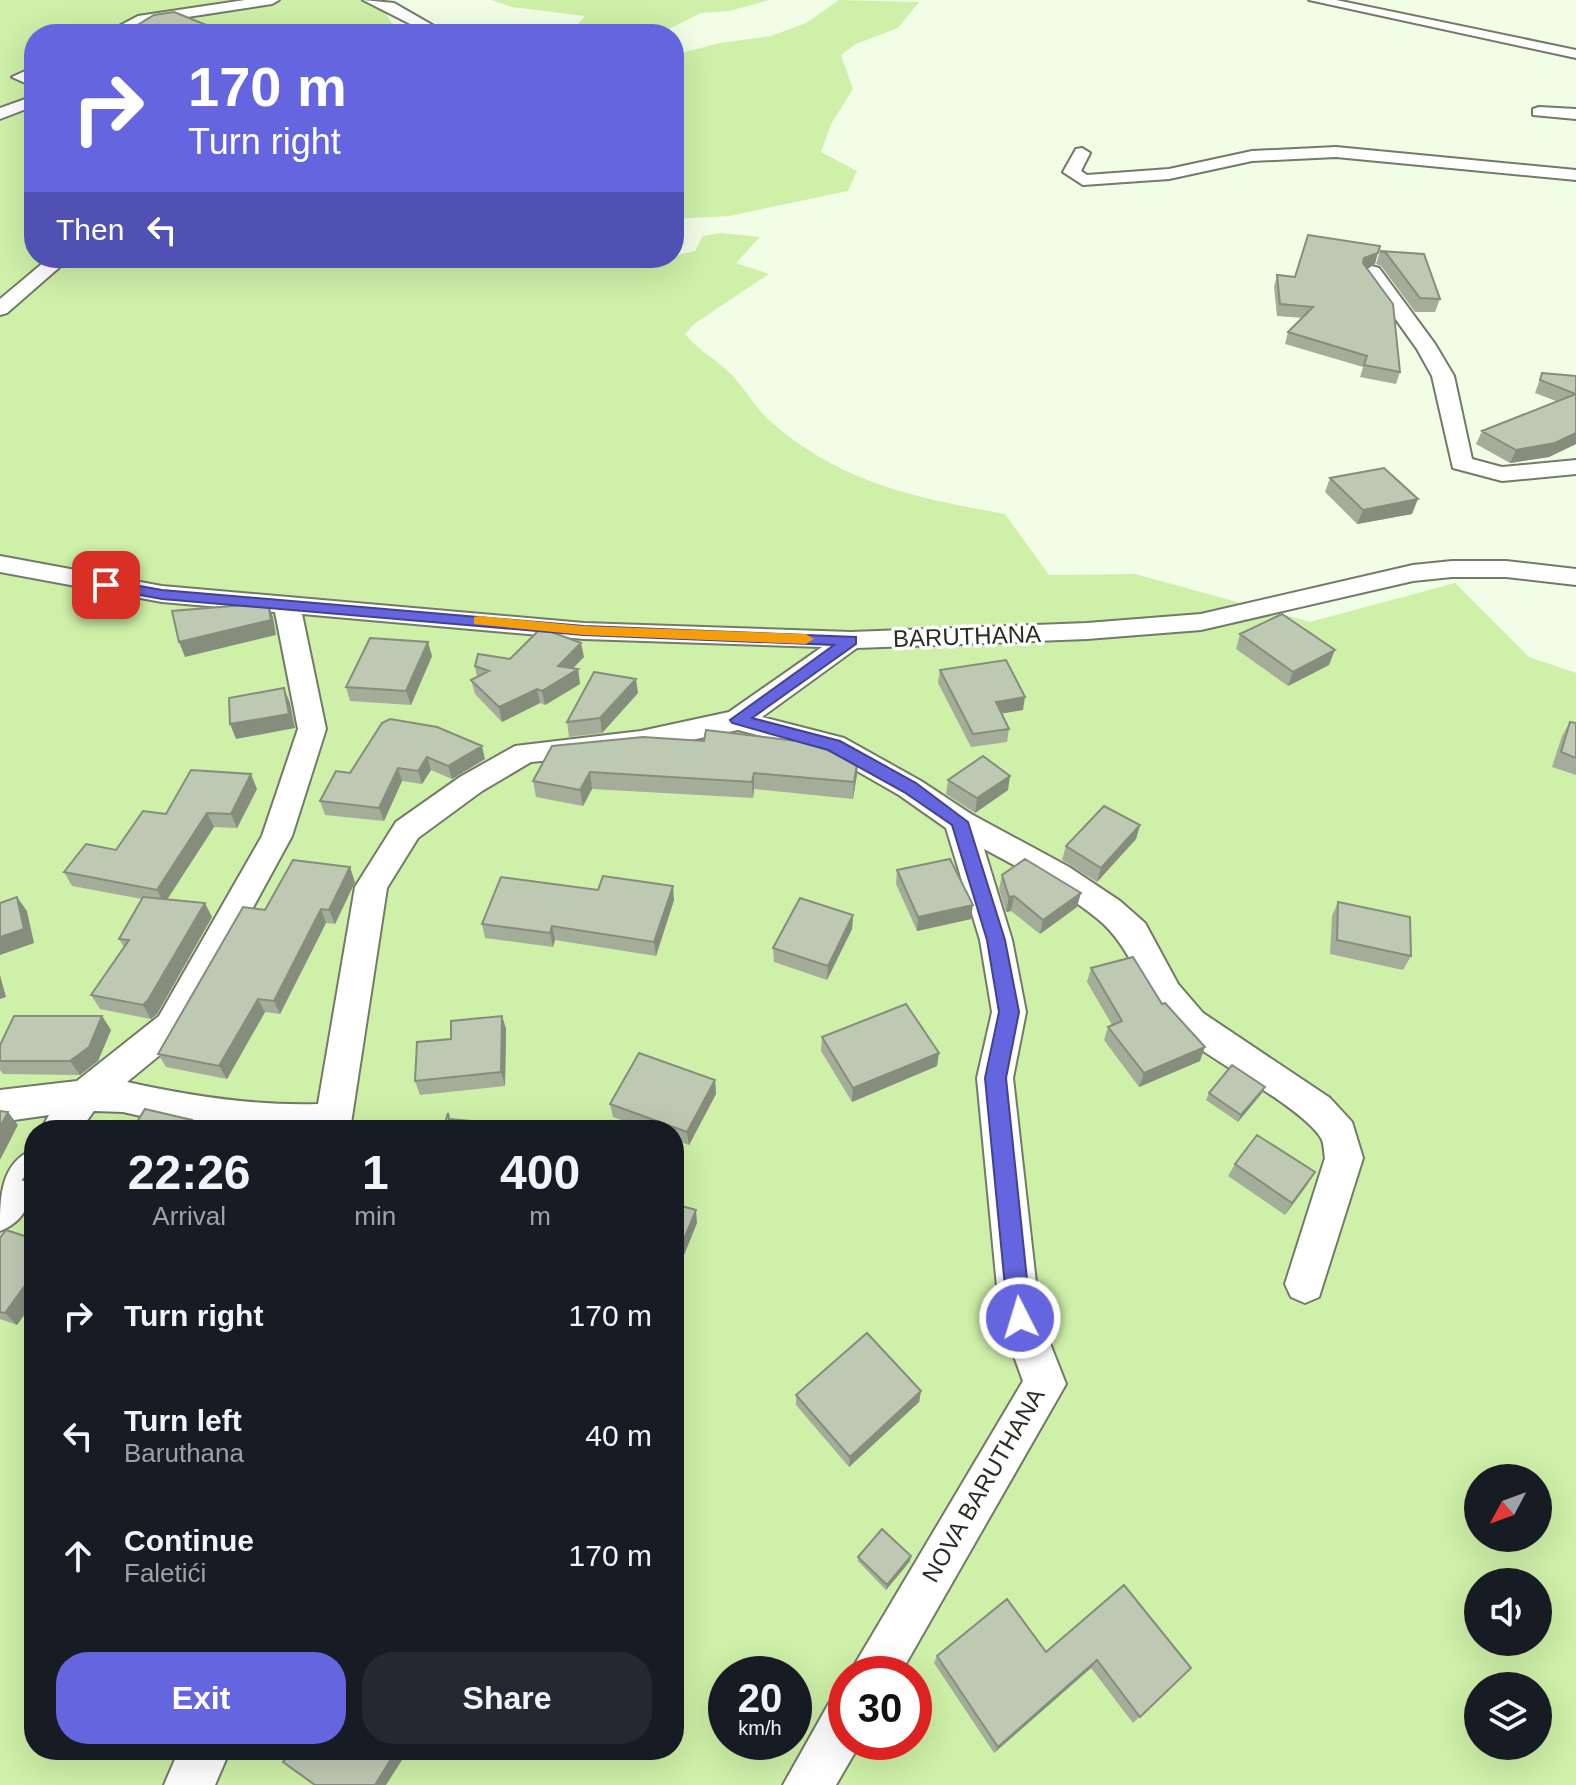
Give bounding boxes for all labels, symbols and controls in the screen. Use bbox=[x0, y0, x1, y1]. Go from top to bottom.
text: 170 m bbox=[188, 55, 347, 118]
icon: right bbox=[56, 56, 160, 160]
text: Turn right bbox=[188, 121, 341, 162]
icon: left bbox=[140, 208, 184, 252]
text: Then bbox=[56, 213, 124, 246]
pin bbox=[72, 551, 140, 619]
icon: arrive bbox=[84, 563, 128, 607]
street label: BARUTHANA bbox=[893, 620, 1041, 652]
text: 22:26 bbox=[128, 1146, 251, 1199]
text: 1 bbox=[362, 1146, 389, 1199]
text: 400 bbox=[500, 1146, 580, 1199]
text: Arrival bbox=[152, 1201, 226, 1231]
text: min bbox=[354, 1201, 396, 1231]
text: m bbox=[529, 1201, 551, 1231]
position arrow bbox=[978, 1276, 1062, 1360]
icon: right bbox=[56, 1294, 100, 1338]
text: Turn right bbox=[124, 1299, 263, 1332]
text: 170 m bbox=[569, 1299, 652, 1332]
street label: NOVA BARUTHANA bbox=[916, 1383, 1050, 1587]
text: Turn left bbox=[124, 1404, 242, 1437]
icon: left bbox=[56, 1414, 100, 1458]
text: 40 m bbox=[585, 1419, 652, 1452]
text: Baruthana bbox=[124, 1438, 244, 1468]
north arrow bbox=[1464, 1464, 1552, 1552]
map controls bbox=[1464, 1464, 1552, 1760]
text: Continue bbox=[124, 1524, 254, 1557]
icon: ahead bbox=[56, 1534, 100, 1578]
text: 170 m bbox=[569, 1539, 652, 1572]
text: Faletići bbox=[124, 1558, 206, 1588]
button: sound bbox=[1464, 1568, 1552, 1656]
button: Exit bbox=[56, 1652, 346, 1744]
button: Share bbox=[362, 1652, 652, 1744]
speed limit sign: 30 bbox=[828, 1656, 932, 1760]
button: layers bbox=[1464, 1672, 1552, 1760]
text: 20 bbox=[738, 1676, 782, 1720]
text: km/h bbox=[738, 1717, 782, 1739]

